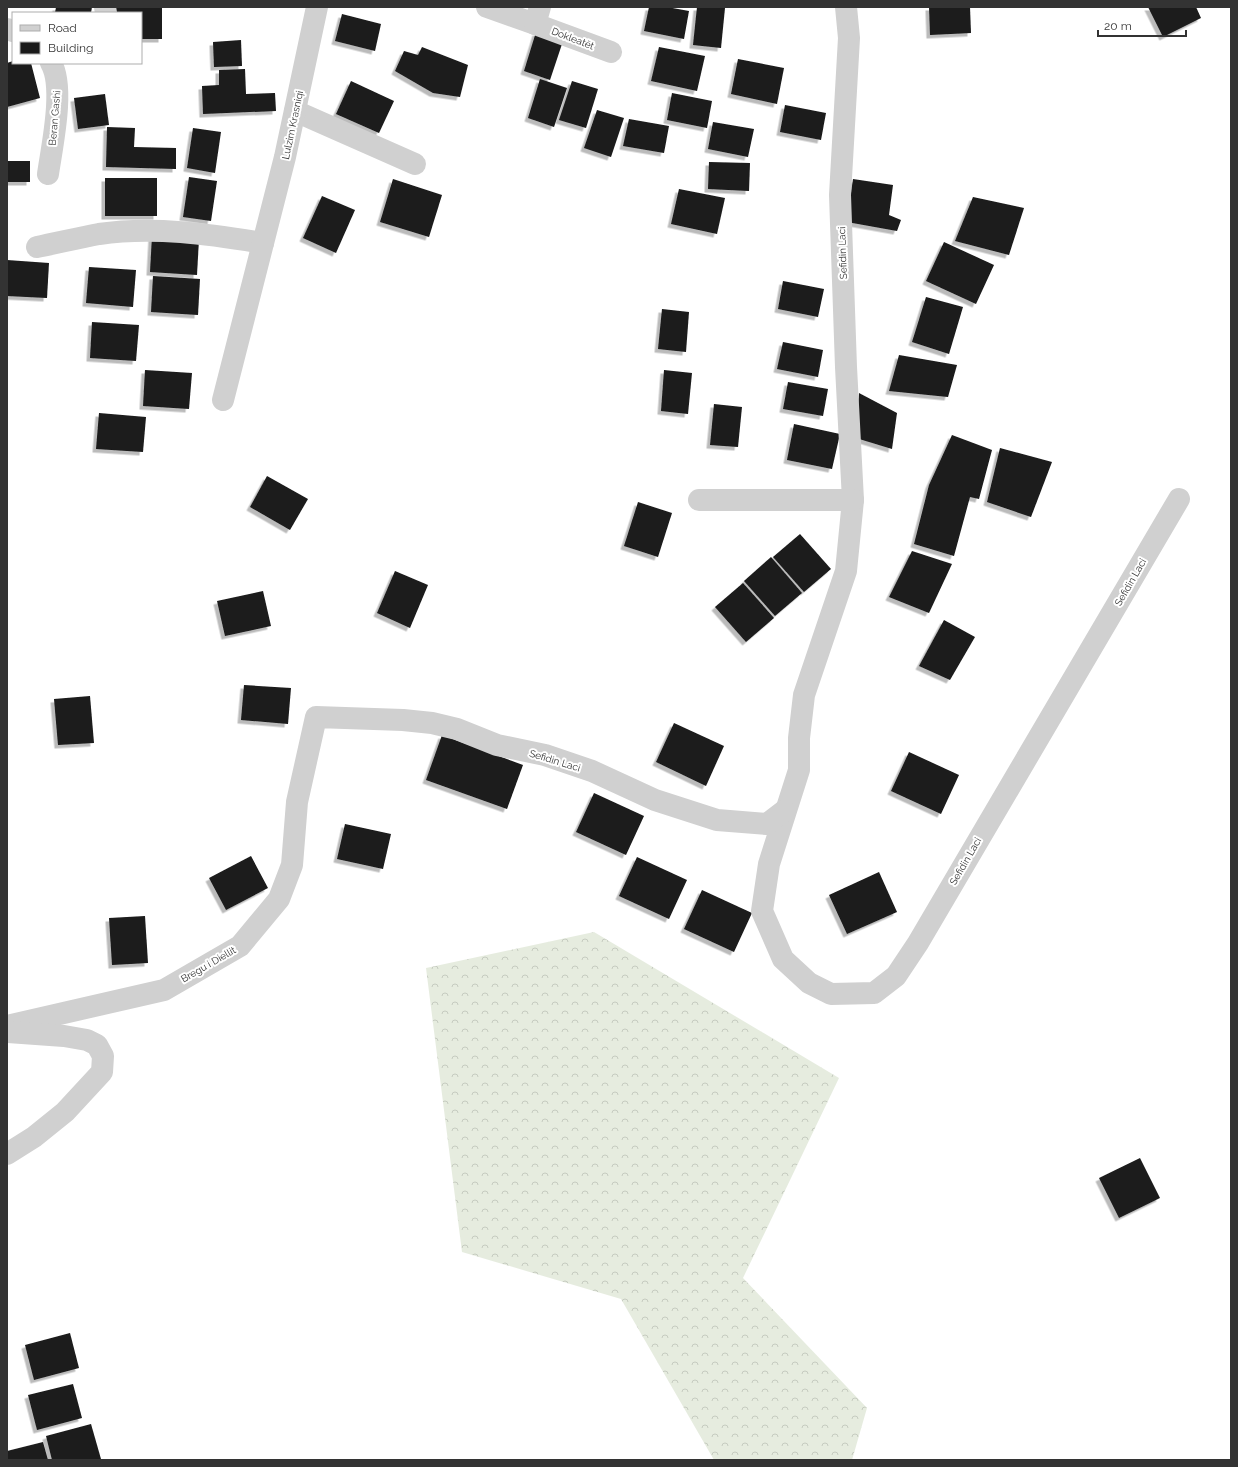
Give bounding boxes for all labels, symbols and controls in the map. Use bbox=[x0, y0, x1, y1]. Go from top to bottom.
legend bbox=[12, 12, 142, 64]
scale bar bbox=[1098, 12, 1186, 38]
text: 20 m bbox=[1104, 19, 1132, 33]
text: Road bbox=[48, 21, 77, 35]
street label: Dokleatët bbox=[550, 25, 596, 52]
text: Building bbox=[48, 41, 94, 55]
street label: Beran Gashi bbox=[47, 90, 62, 146]
street label: Lulzim Krasniqi bbox=[280, 90, 305, 160]
street label: Sefidin Laci bbox=[836, 226, 849, 279]
street label: Sefidin Laci bbox=[1113, 557, 1148, 608]
street label: Sefidin Laci bbox=[528, 748, 582, 773]
street label: Sefidin Laci bbox=[948, 836, 983, 887]
street label: Bregu i Diellit bbox=[179, 944, 238, 985]

